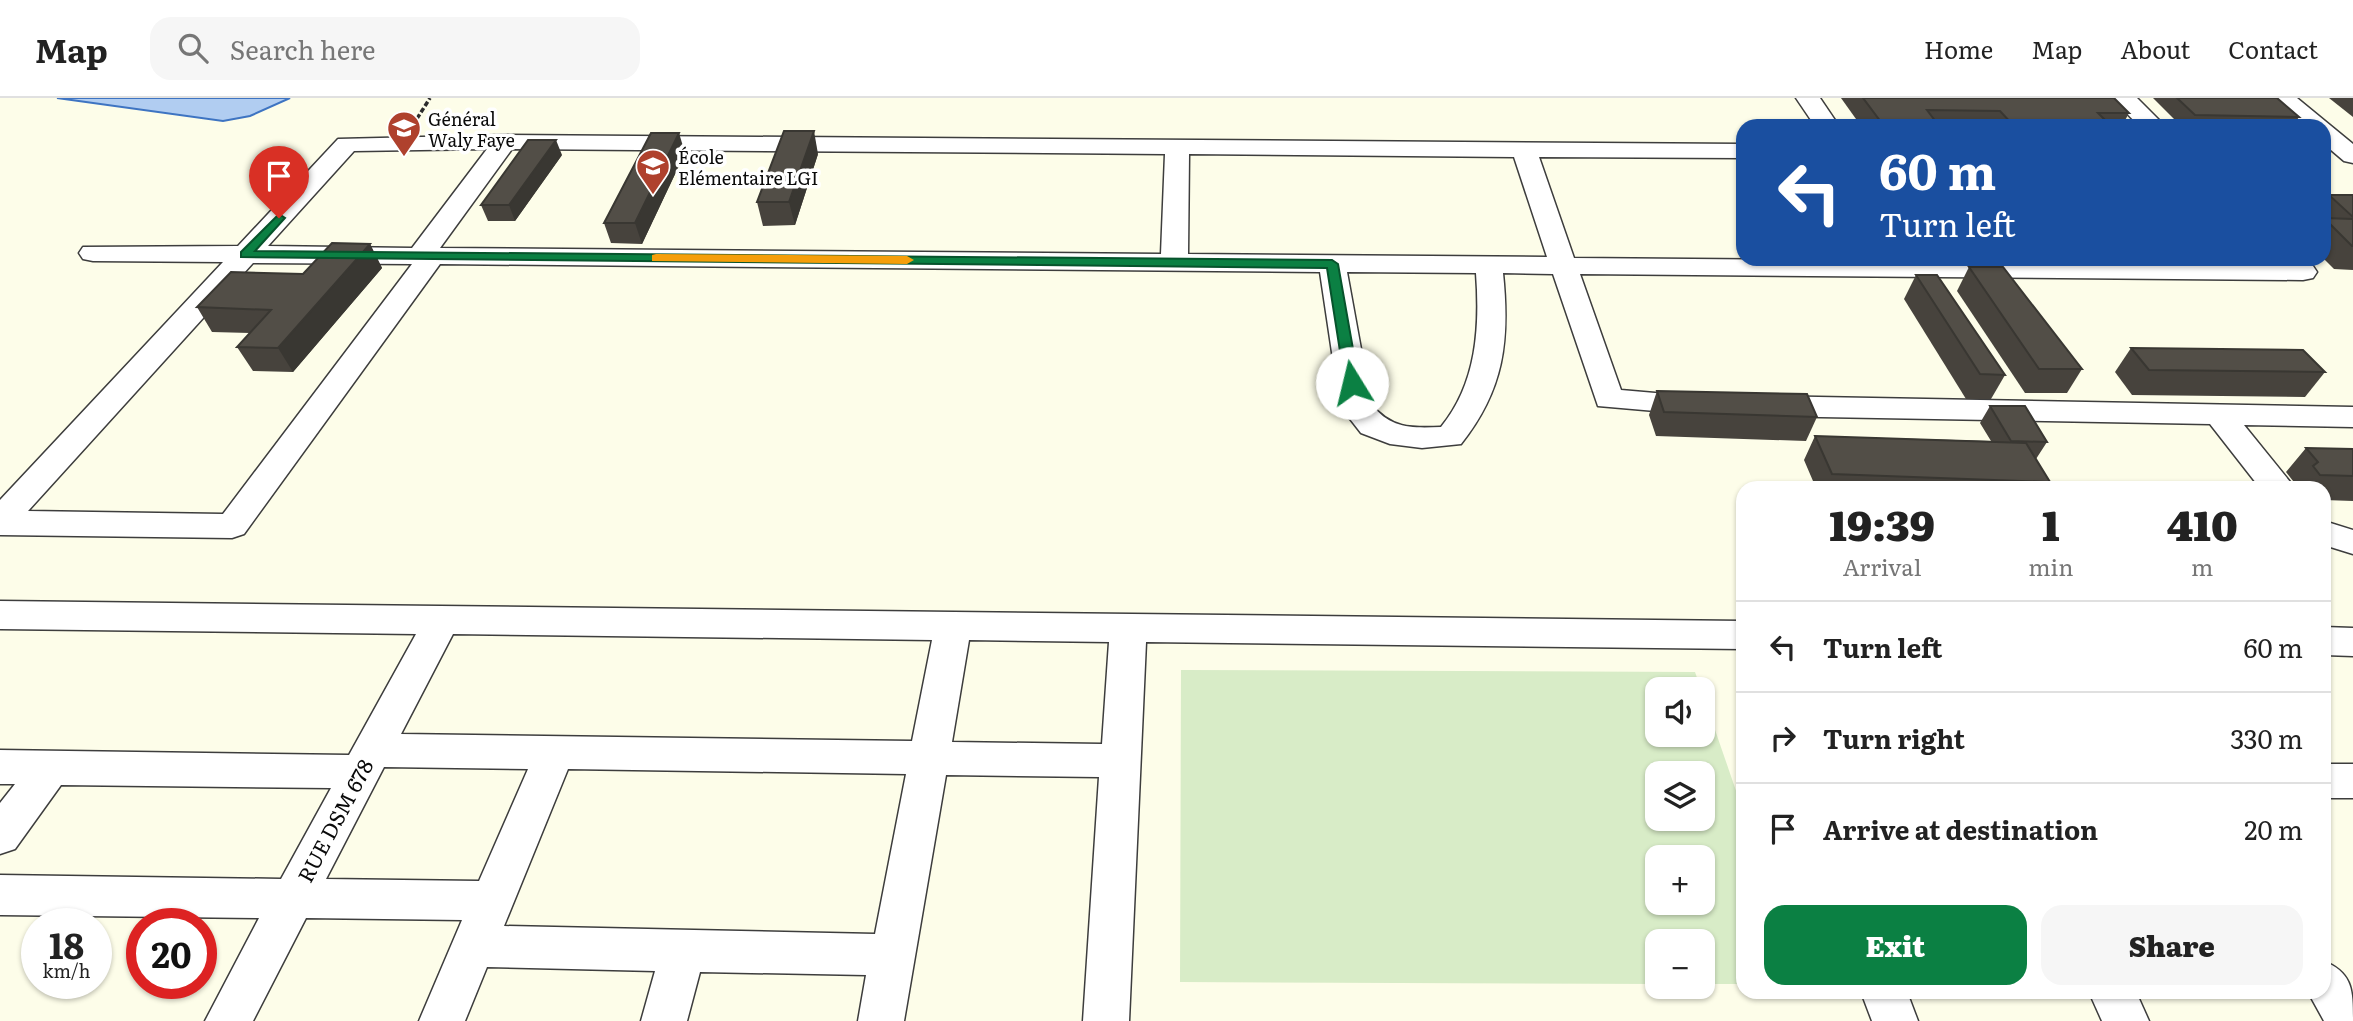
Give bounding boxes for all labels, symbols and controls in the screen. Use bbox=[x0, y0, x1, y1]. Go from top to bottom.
search box bbox=[150, 17, 640, 80]
text: Map bbox=[35, 24, 108, 73]
icon: search bbox=[174, 29, 212, 67]
text: Search here bbox=[230, 29, 376, 68]
text: Home bbox=[1924, 31, 1993, 66]
text: Map bbox=[2031, 31, 2082, 66]
text: About bbox=[2120, 31, 2190, 66]
text: Contact bbox=[2228, 31, 2318, 66]
place label: Général Waly Faye bbox=[428, 105, 515, 153]
school or university icon: Général Waly Faye bbox=[385, 109, 423, 158]
text: 60 m bbox=[1879, 132, 1996, 205]
place label: École Elémentaire LGI bbox=[678, 143, 818, 191]
pin bbox=[249, 146, 309, 218]
school or university icon: École Elémentaire LGI bbox=[634, 147, 672, 196]
icon: left bbox=[1764, 147, 1855, 238]
icon: arrive bbox=[260, 157, 298, 195]
text: Turn left bbox=[1879, 199, 2016, 247]
position arrow bbox=[1315, 346, 1389, 420]
text: 19:39 bbox=[1829, 492, 1935, 554]
text: 1 bbox=[2042, 492, 2060, 554]
text: 410 bbox=[2167, 492, 2238, 554]
text: Arrival bbox=[1843, 549, 1921, 583]
text: min bbox=[2028, 549, 2073, 583]
text: m bbox=[2191, 549, 2213, 583]
text: Turn left bbox=[1823, 627, 1942, 666]
text: 60 m bbox=[2244, 627, 2303, 666]
icon: left bbox=[1764, 628, 1802, 666]
map controls bbox=[1645, 677, 1715, 999]
button: sound bbox=[1645, 677, 1715, 747]
text: Turn right bbox=[1823, 718, 1965, 757]
text: 330 m bbox=[2230, 718, 2303, 757]
icon: right bbox=[1764, 719, 1802, 757]
street label: RUE DSM 678 bbox=[288, 753, 380, 887]
button: layers bbox=[1645, 761, 1715, 831]
text: Arrive at destination bbox=[1823, 809, 2098, 848]
text: 20 m bbox=[2244, 809, 2303, 848]
icon: arrive bbox=[1764, 810, 1802, 848]
button: + bbox=[1645, 845, 1715, 915]
button: Exit bbox=[1764, 905, 2027, 985]
button: Share bbox=[2041, 905, 2303, 985]
speed limit sign: 20 bbox=[126, 908, 217, 999]
text: 18 bbox=[49, 918, 84, 970]
button: − bbox=[1645, 929, 1715, 999]
text: km/h bbox=[43, 957, 90, 984]

